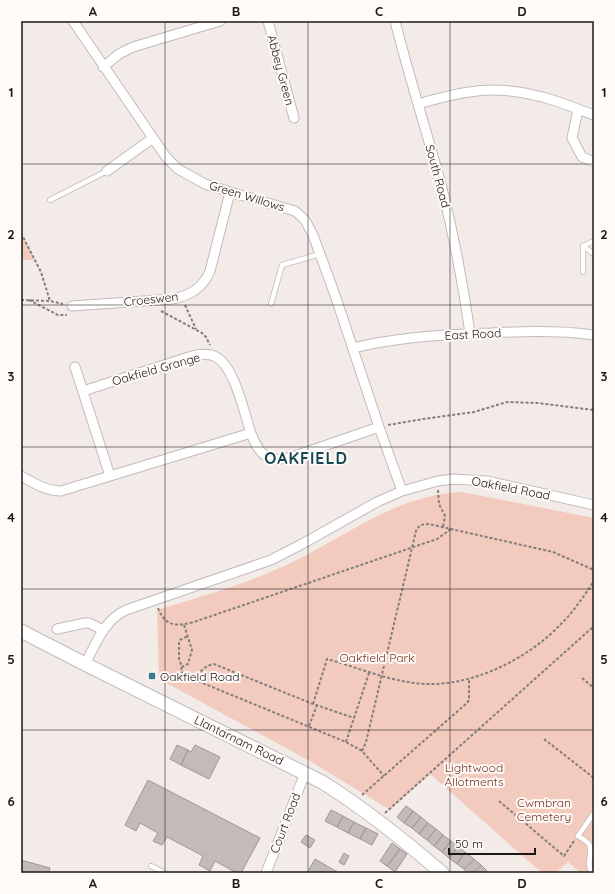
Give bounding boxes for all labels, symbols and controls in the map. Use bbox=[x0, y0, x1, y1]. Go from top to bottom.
text: A bbox=[89, 3, 98, 19]
text: B bbox=[232, 3, 240, 19]
text: C bbox=[375, 3, 383, 19]
text: D bbox=[517, 3, 527, 19]
street label: Abbey Green bbox=[264, 33, 298, 107]
text: 1 bbox=[8, 84, 14, 100]
text: 1 bbox=[601, 84, 607, 100]
street label: South Road bbox=[422, 143, 454, 209]
street label: Green Willows bbox=[208, 177, 287, 215]
text: 2 bbox=[7, 226, 15, 242]
text: 2 bbox=[600, 226, 608, 242]
street label: Croeswen bbox=[123, 289, 179, 309]
street label: East Road bbox=[444, 325, 502, 343]
street label: Oakfield Grange bbox=[110, 349, 202, 389]
text: 3 bbox=[8, 368, 15, 384]
text: 3 bbox=[601, 368, 608, 384]
district label: OAKFIELD bbox=[264, 448, 348, 468]
street label: Oakfield Road bbox=[471, 473, 551, 503]
text: 4 bbox=[7, 509, 15, 525]
text: 4 bbox=[600, 509, 608, 525]
park label: Oakfield Park bbox=[339, 650, 415, 665]
text: 5 bbox=[7, 651, 15, 667]
text: 5 bbox=[600, 651, 608, 667]
place label: Oakfield Road bbox=[160, 669, 240, 684]
marker: Oakfield Road bbox=[147, 671, 157, 681]
street label: Llantarnam Road bbox=[192, 712, 286, 768]
park label: Lightwood Allotments bbox=[444, 760, 504, 789]
street label: Court Road bbox=[267, 791, 303, 855]
text: 6 bbox=[7, 793, 15, 809]
text: 6 bbox=[600, 793, 608, 809]
park label: Cwmbran Cemetery bbox=[517, 795, 571, 824]
scale bar bbox=[449, 830, 535, 856]
text: 50 m bbox=[455, 836, 483, 851]
text: A bbox=[89, 875, 98, 891]
text: B bbox=[232, 875, 240, 891]
text: C bbox=[375, 875, 383, 891]
text: D bbox=[517, 875, 527, 891]

